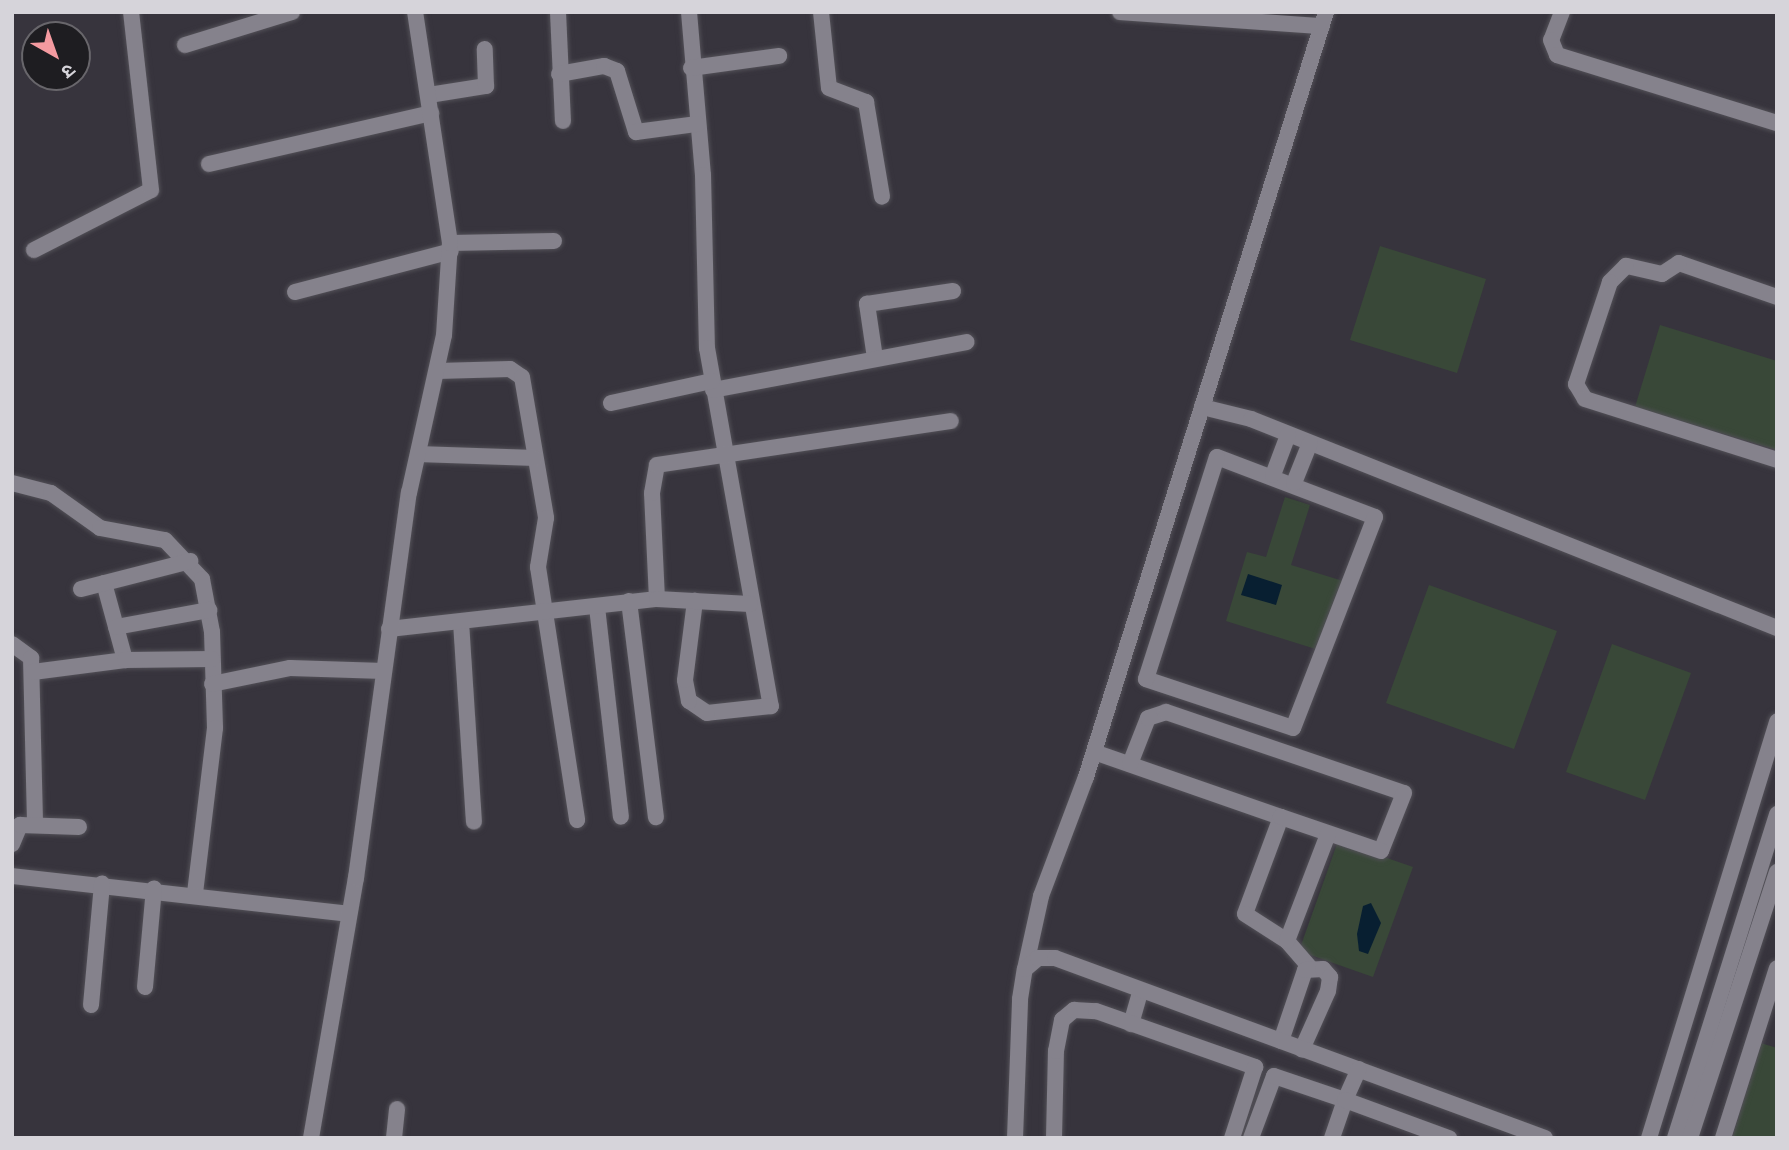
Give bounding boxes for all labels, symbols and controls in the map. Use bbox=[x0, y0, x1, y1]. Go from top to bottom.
north arrow bbox=[21, 21, 91, 91]
text: उ bbox=[58, 59, 80, 83]

